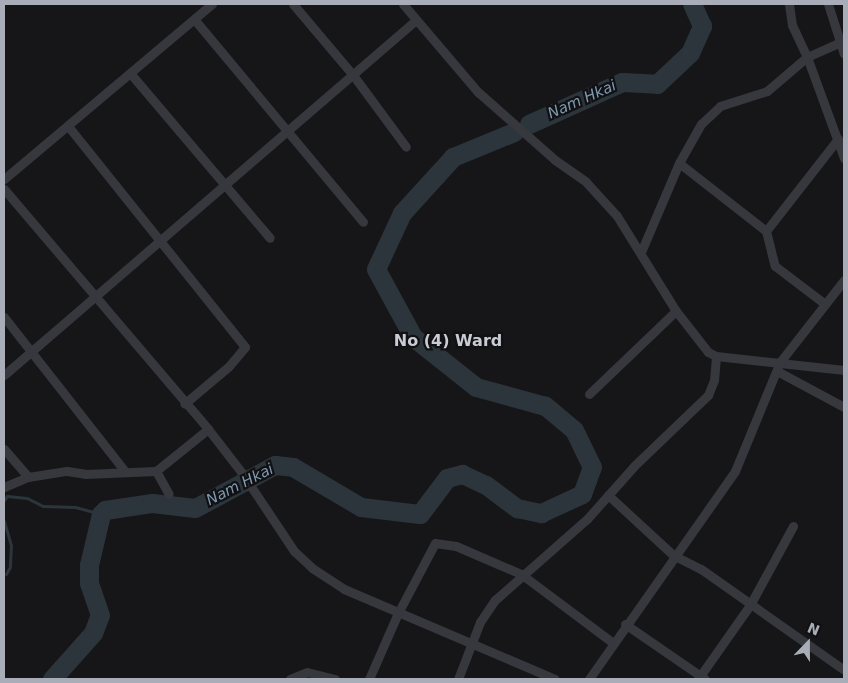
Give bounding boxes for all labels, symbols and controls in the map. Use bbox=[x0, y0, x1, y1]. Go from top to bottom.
water label: Nam Hkai bbox=[545, 77, 619, 123]
district label: No (4) Ward bbox=[394, 331, 502, 351]
water label: Nam Hkai bbox=[203, 460, 277, 510]
north arrow bbox=[783, 618, 833, 668]
text: N bbox=[805, 619, 822, 639]

